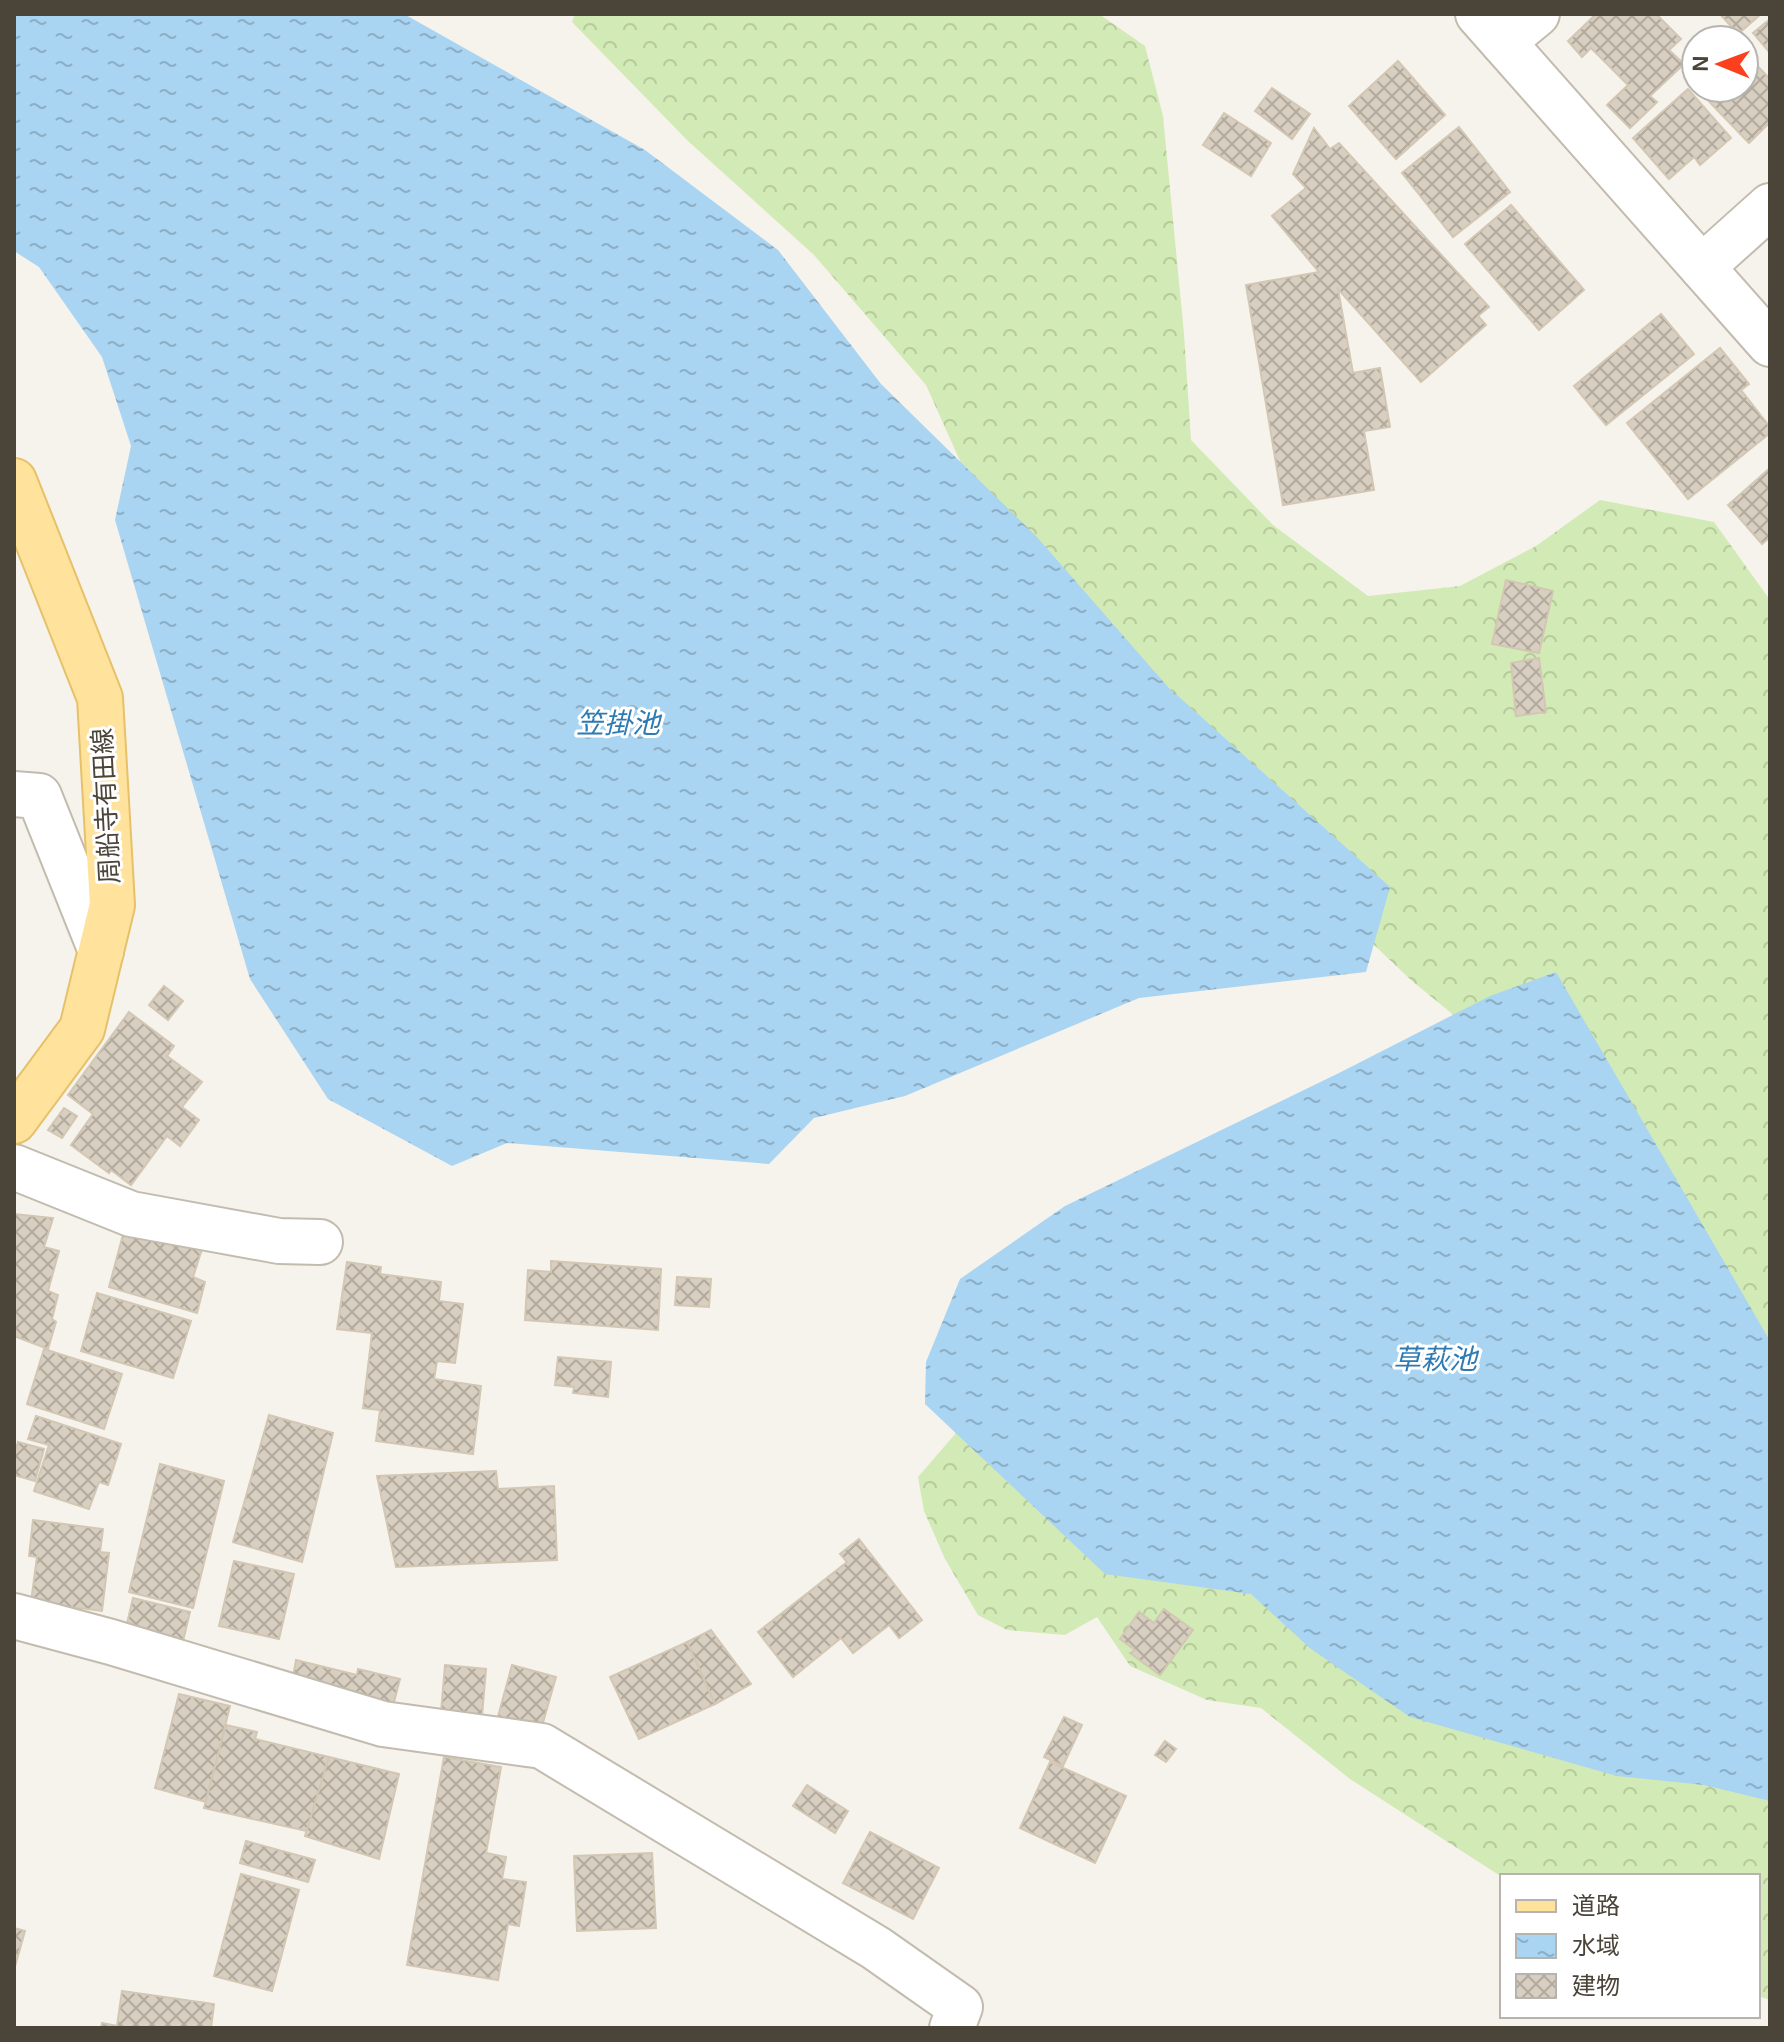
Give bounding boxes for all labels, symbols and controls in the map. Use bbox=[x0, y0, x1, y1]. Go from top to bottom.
north arrow bbox=[1680, 24, 1760, 104]
text: N bbox=[1688, 55, 1713, 72]
water label: 笠掛池 bbox=[576, 708, 663, 739]
street label: 周船寺有田線 bbox=[87, 727, 125, 885]
water label: 草萩池 bbox=[1393, 1344, 1480, 1375]
legend bbox=[1500, 1874, 1760, 2018]
text: 道路 bbox=[1572, 1892, 1620, 1919]
text: 水域 bbox=[1572, 1932, 1620, 1959]
text: 建物 bbox=[1572, 1972, 1620, 1999]

